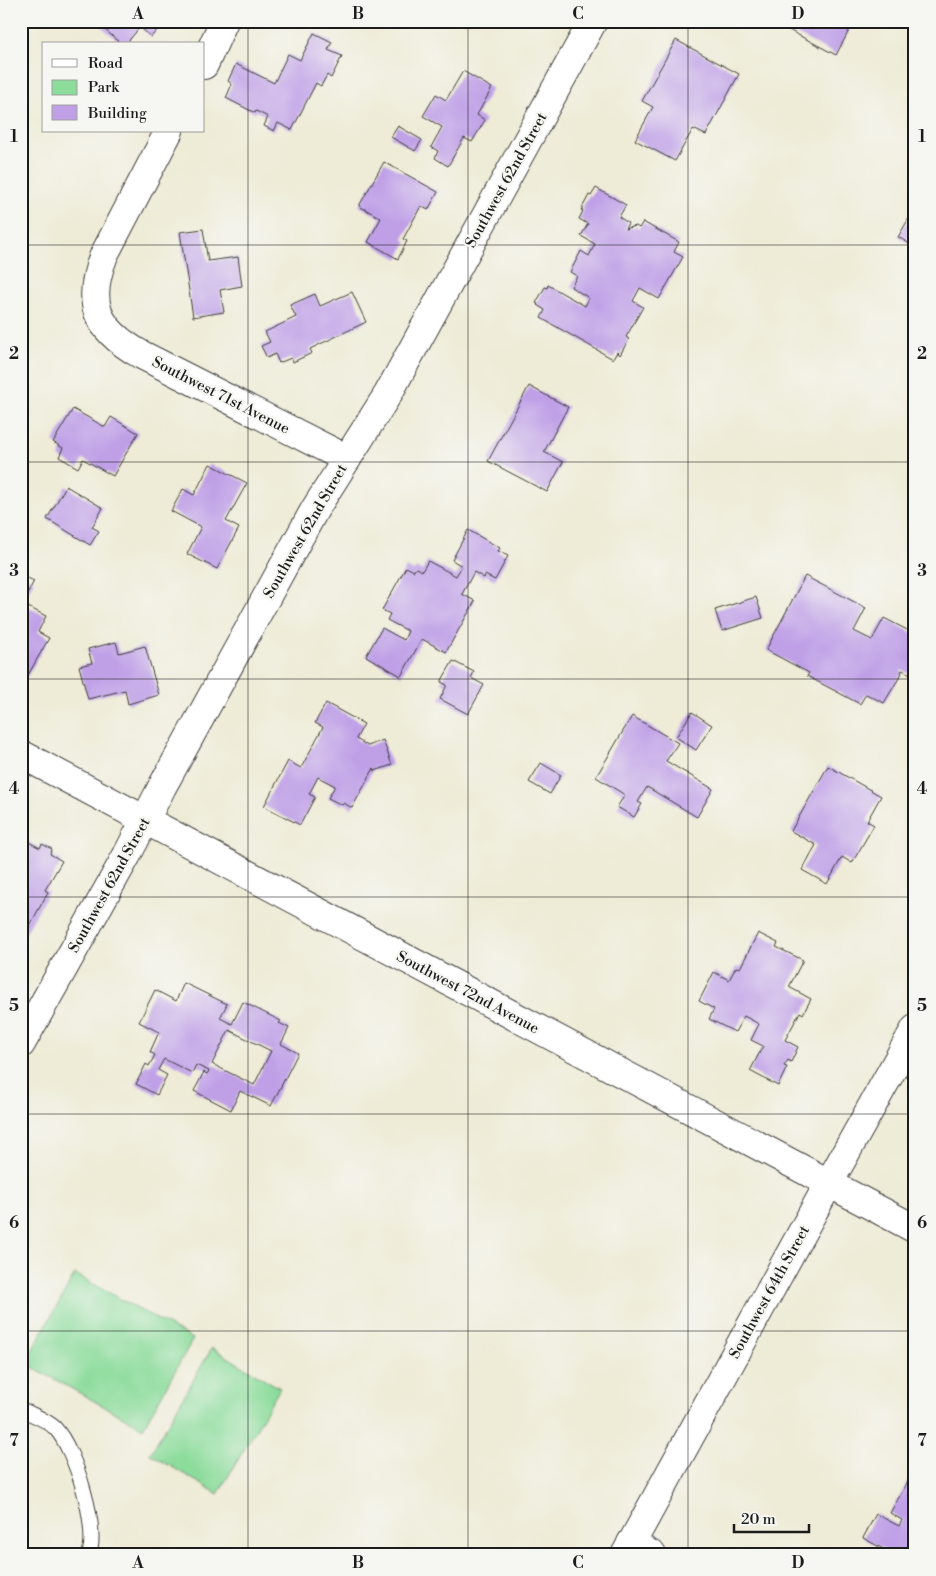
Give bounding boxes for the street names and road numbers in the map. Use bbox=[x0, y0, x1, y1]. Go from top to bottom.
street label: Southwest 62nd Street bbox=[461, 109, 552, 251]
street label: Southwest 71st Avenue bbox=[149, 352, 293, 438]
street label: Southwest 62nd Street bbox=[259, 460, 352, 602]
street label: Southwest 62nd Street bbox=[64, 814, 155, 956]
street label: Southwest 72nd Avenue bbox=[393, 947, 542, 1038]
street label: Southwest 64th Street bbox=[725, 1222, 814, 1362]

